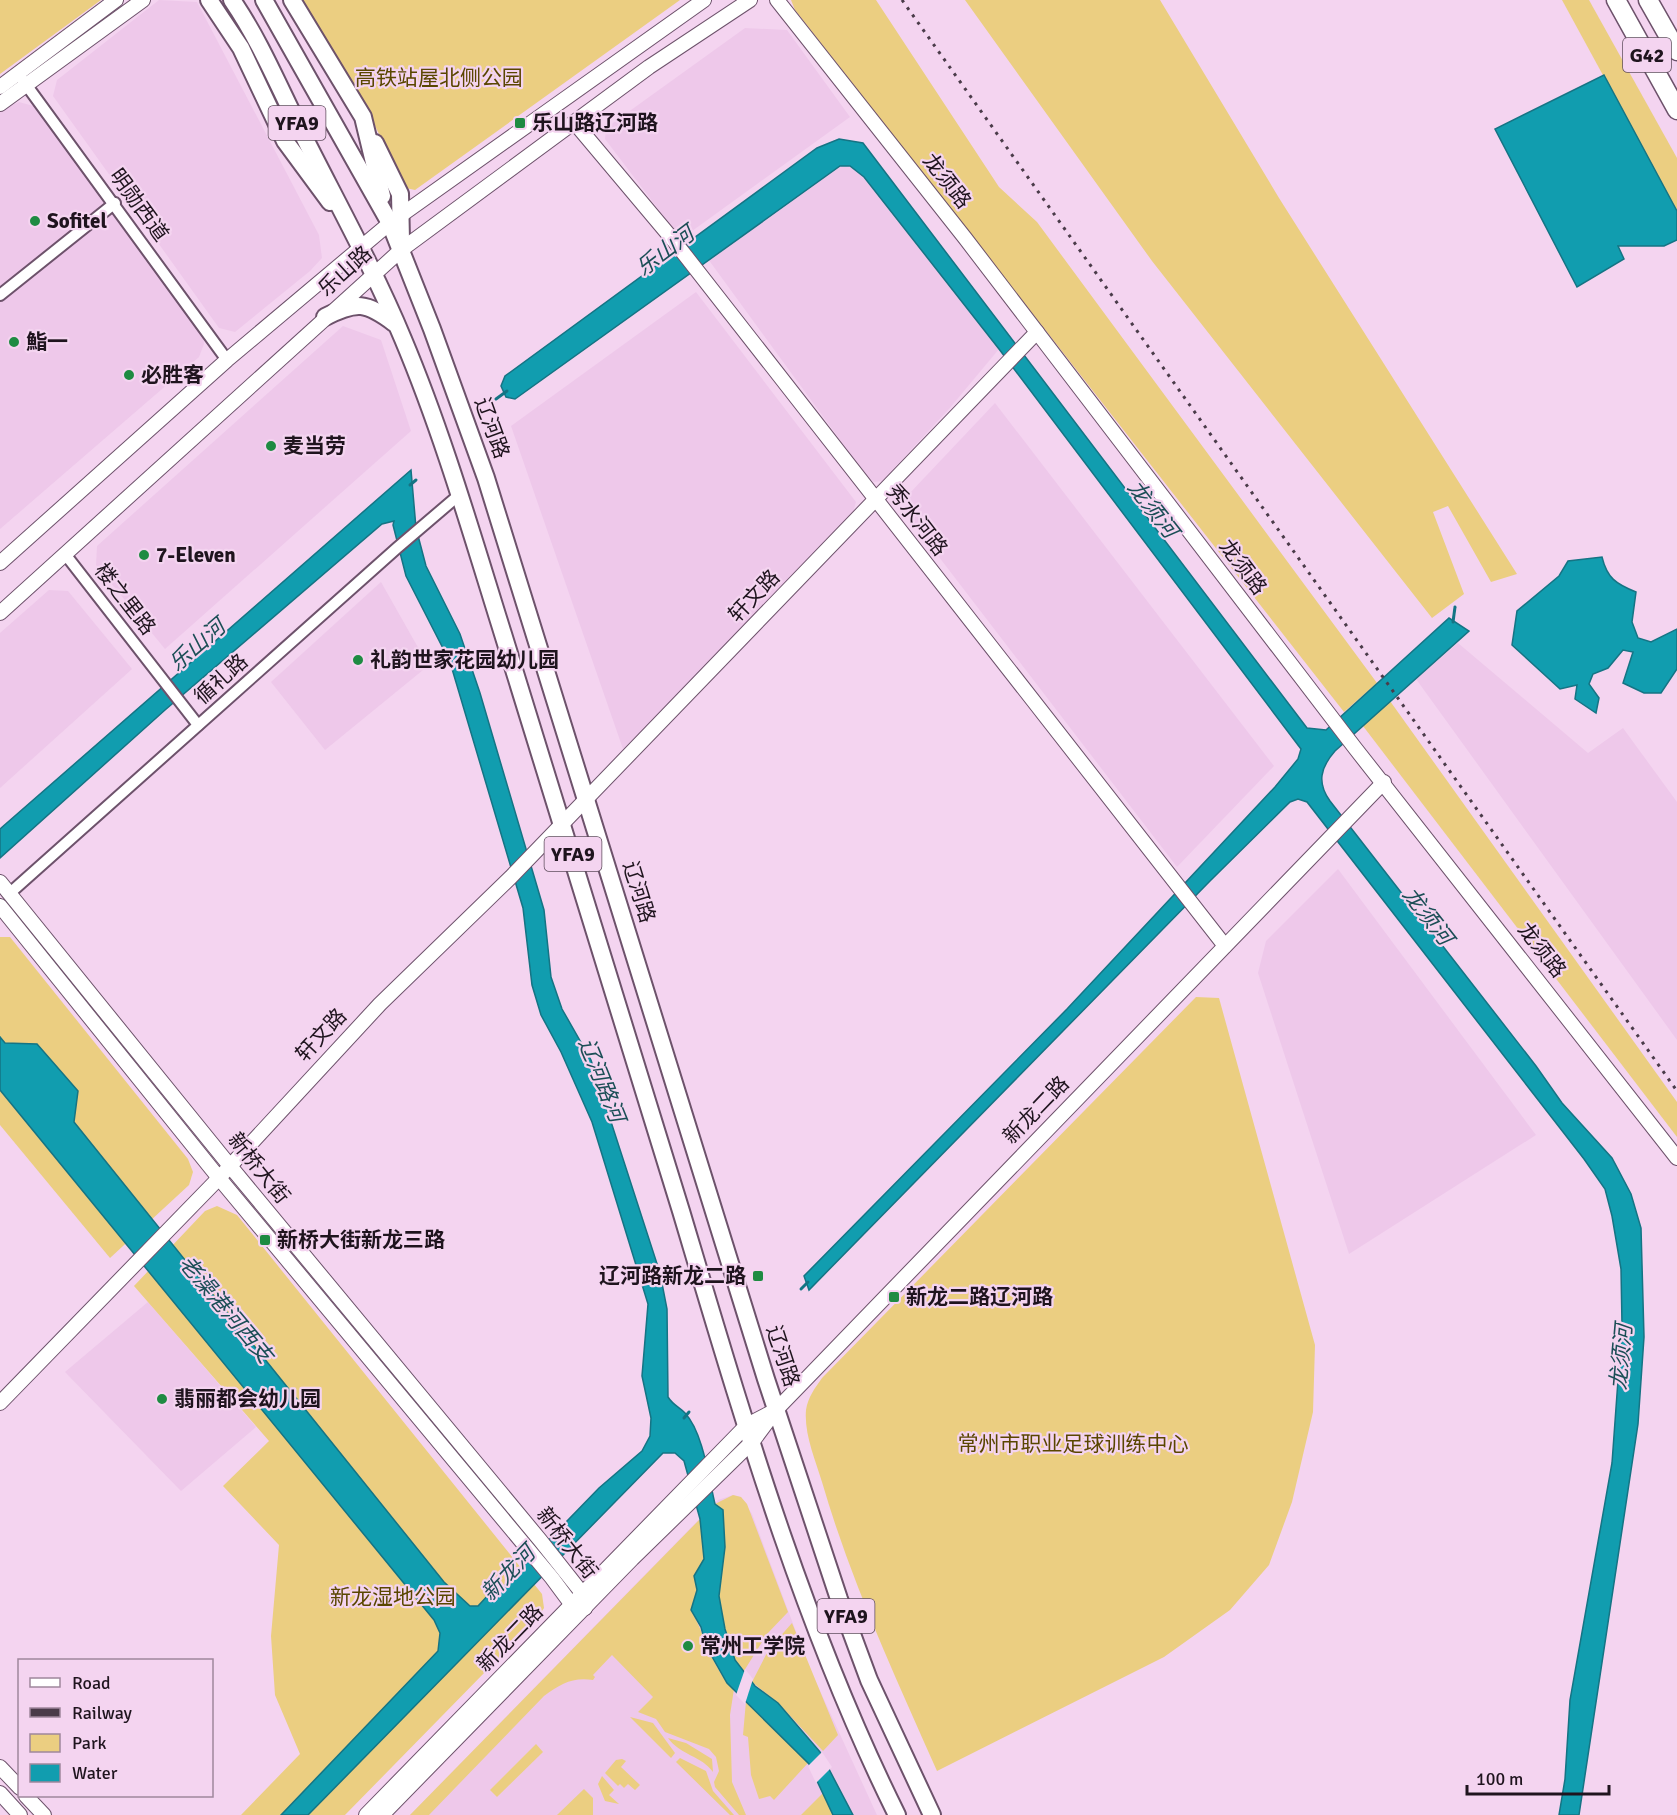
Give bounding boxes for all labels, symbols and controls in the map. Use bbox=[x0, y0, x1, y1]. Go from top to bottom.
road number: G42 bbox=[1623, 38, 1671, 72]
park label: 高铁站屋北侧公园 bbox=[355, 65, 523, 91]
road number: YFA9 bbox=[268, 106, 326, 140]
place label: 乐山路辽河路 bbox=[532, 110, 658, 136]
marker: 乐山路辽河路 bbox=[513, 116, 527, 130]
street label: 龙须路 bbox=[917, 148, 977, 214]
street label: 明勋西道 bbox=[104, 163, 174, 247]
place label: Sofitel bbox=[47, 208, 107, 234]
marker: Sofitel bbox=[28, 214, 42, 228]
water label: 乐山河 bbox=[631, 218, 703, 282]
street label: 乐山路 bbox=[313, 240, 377, 302]
place label: 鮨一 bbox=[26, 329, 68, 355]
marker: 鮨一 bbox=[7, 335, 21, 349]
place label: 必胜客 bbox=[141, 362, 204, 388]
marker: 必胜客 bbox=[122, 368, 136, 382]
street label: 辽河路 bbox=[469, 394, 515, 462]
place label: 麦当劳 bbox=[283, 433, 346, 459]
marker: 麦当劳 bbox=[264, 439, 278, 453]
water label: 龙须河 bbox=[1122, 475, 1186, 546]
street label: 秀水河路 bbox=[881, 479, 953, 561]
street label: 龙须路 bbox=[1214, 534, 1272, 600]
place label: 7-Eleven bbox=[156, 542, 236, 568]
marker: 7-Eleven bbox=[137, 548, 151, 562]
street label: 楼之里路 bbox=[89, 558, 161, 640]
street label: 轩文路 bbox=[723, 564, 785, 628]
water label: 乐山河 bbox=[163, 611, 234, 677]
place label: 礼韵世家花园幼儿园 bbox=[370, 647, 559, 673]
street label: 循礼路 bbox=[189, 648, 253, 710]
marker: 礼韵世家花园幼儿园 bbox=[351, 653, 365, 667]
road number: YFA9 bbox=[544, 837, 602, 871]
street label: 辽河路 bbox=[617, 858, 661, 926]
water label: 龙须河 bbox=[1397, 882, 1461, 953]
street label: 龙须路 bbox=[1512, 917, 1572, 983]
street label: 轩文路 bbox=[290, 1003, 352, 1067]
water label: 辽河路河 bbox=[573, 1034, 632, 1130]
street label: 新龙二路 bbox=[997, 1071, 1075, 1149]
street label: 新桥大街 bbox=[222, 1127, 296, 1209]
place label: 新桥大街新龙三路 bbox=[277, 1227, 445, 1253]
marker: 新桥大街新龙三路 bbox=[258, 1233, 272, 1247]
water label: 老澡港河西支 bbox=[173, 1250, 281, 1371]
place label: 辽河路新龙二路 bbox=[599, 1263, 746, 1289]
marker: 辽河路新龙二路 bbox=[751, 1269, 765, 1283]
place label: 新龙二路辽河路 bbox=[906, 1284, 1053, 1310]
marker: 新龙二路辽河路 bbox=[887, 1290, 901, 1304]
water label: 龙须河 bbox=[1605, 1319, 1638, 1391]
street label: 辽河路 bbox=[761, 1322, 805, 1390]
place label: 翡丽都会幼儿园 bbox=[174, 1386, 321, 1412]
marker: 翡丽都会幼儿园 bbox=[155, 1392, 169, 1406]
park label: 常州市职业足球训练中心 bbox=[958, 1431, 1189, 1457]
street label: 新桥大街 bbox=[531, 1502, 603, 1584]
water label: 新龙河 bbox=[475, 1537, 543, 1606]
park label: 新龙湿地公园 bbox=[330, 1584, 456, 1610]
street label: 新龙二路 bbox=[471, 1599, 549, 1677]
road number: YFA9 bbox=[818, 1599, 874, 1633]
place label: 常州工学院 bbox=[700, 1633, 805, 1659]
marker: 常州工学院 bbox=[681, 1639, 695, 1653]
legend bbox=[18, 1659, 213, 1797]
text: Road bbox=[72, 1672, 111, 1694]
text: Railway bbox=[72, 1702, 133, 1724]
text: Park bbox=[72, 1732, 107, 1754]
scale bar bbox=[1467, 1758, 1610, 1796]
text: Water bbox=[72, 1762, 118, 1784]
text: 100 m bbox=[1476, 1768, 1523, 1790]

